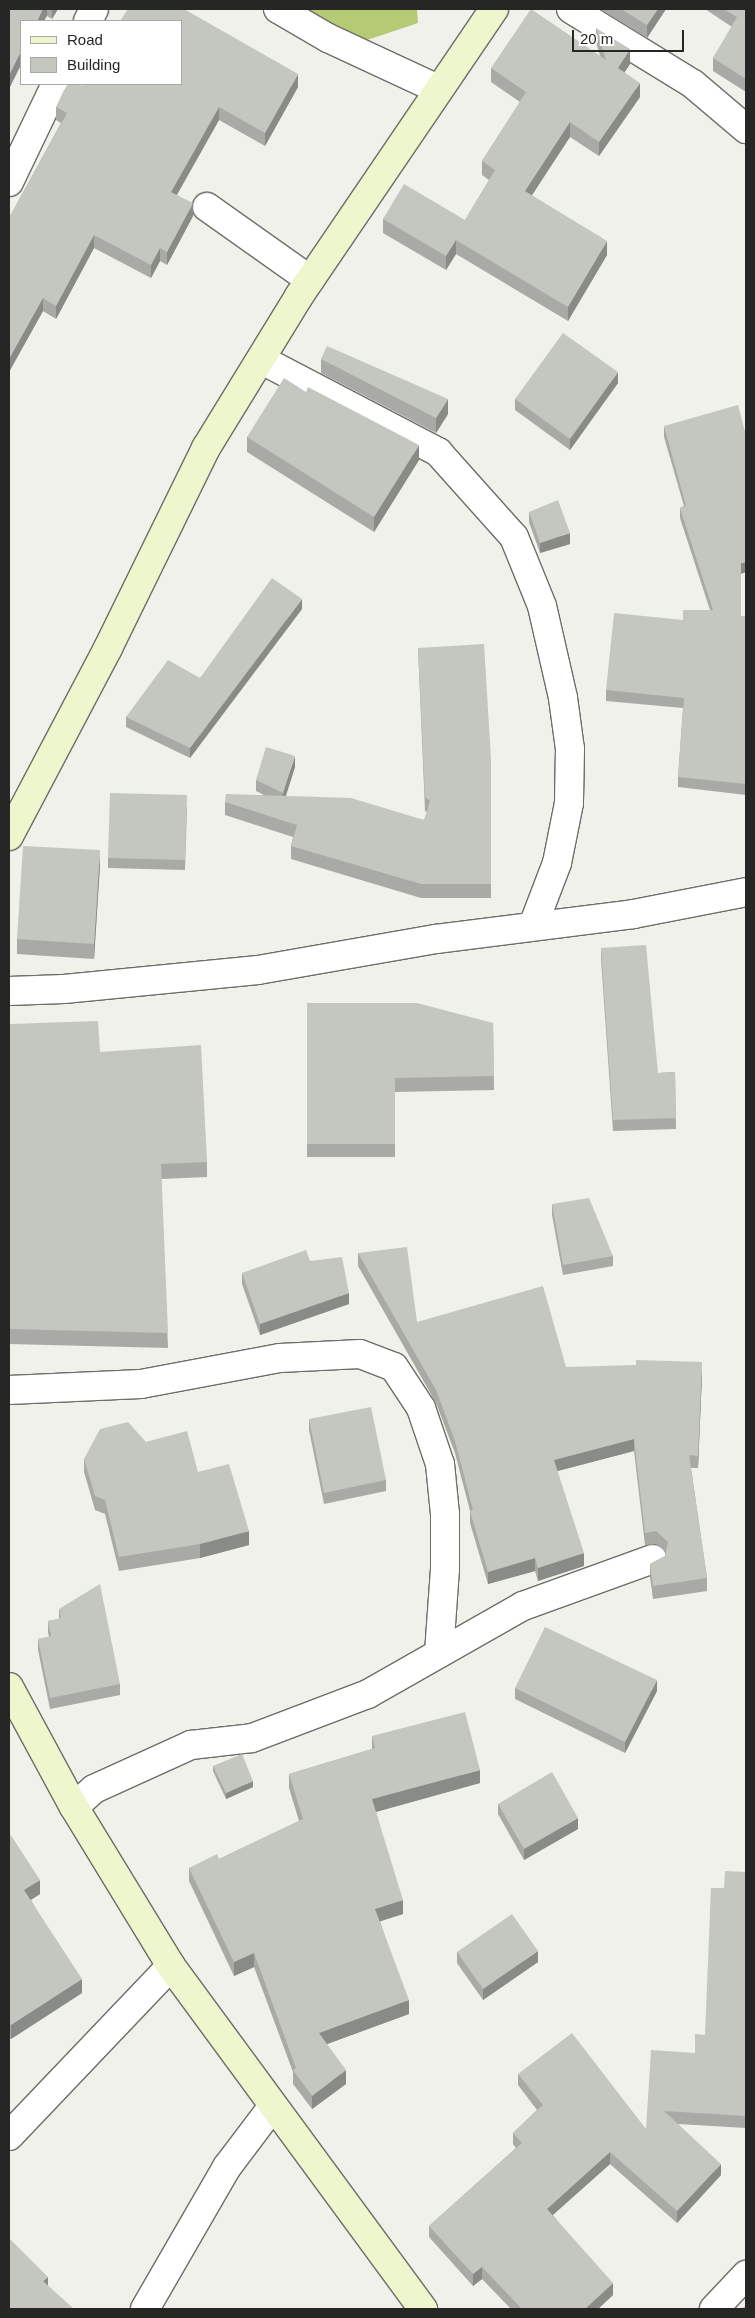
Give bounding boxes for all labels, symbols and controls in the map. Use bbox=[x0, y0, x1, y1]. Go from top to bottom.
legend bbox=[20, 20, 182, 85]
scale bar bbox=[575, 20, 688, 52]
text: 20 m bbox=[580, 30, 613, 47]
text: Road bbox=[67, 31, 103, 48]
text: Building bbox=[67, 56, 120, 73]

